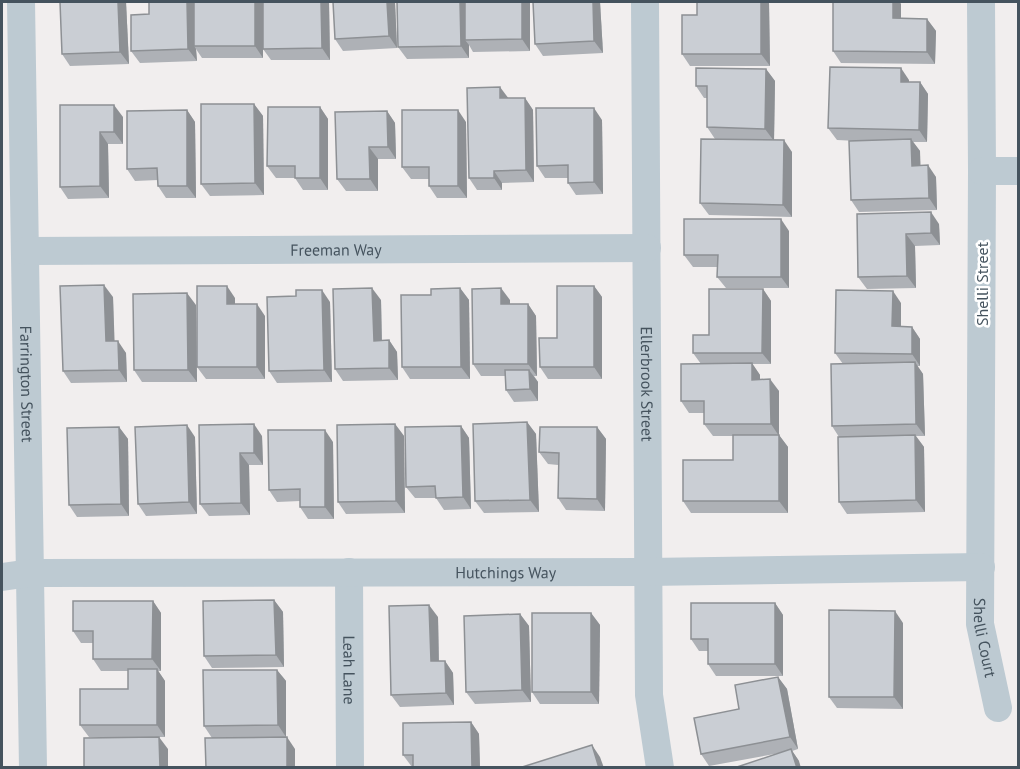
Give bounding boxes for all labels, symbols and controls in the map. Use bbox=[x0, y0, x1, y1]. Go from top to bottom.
street label: Freeman Way bbox=[290, 239, 382, 260]
street label: Shelli Street bbox=[972, 241, 992, 326]
street label: Farrington Street bbox=[16, 326, 38, 443]
street label: Ellerbrook Street bbox=[637, 326, 658, 442]
street label: Hutchings Way bbox=[455, 562, 557, 582]
street label: Shelli Court bbox=[970, 598, 1001, 680]
street label: Leah Lane bbox=[339, 635, 360, 705]

